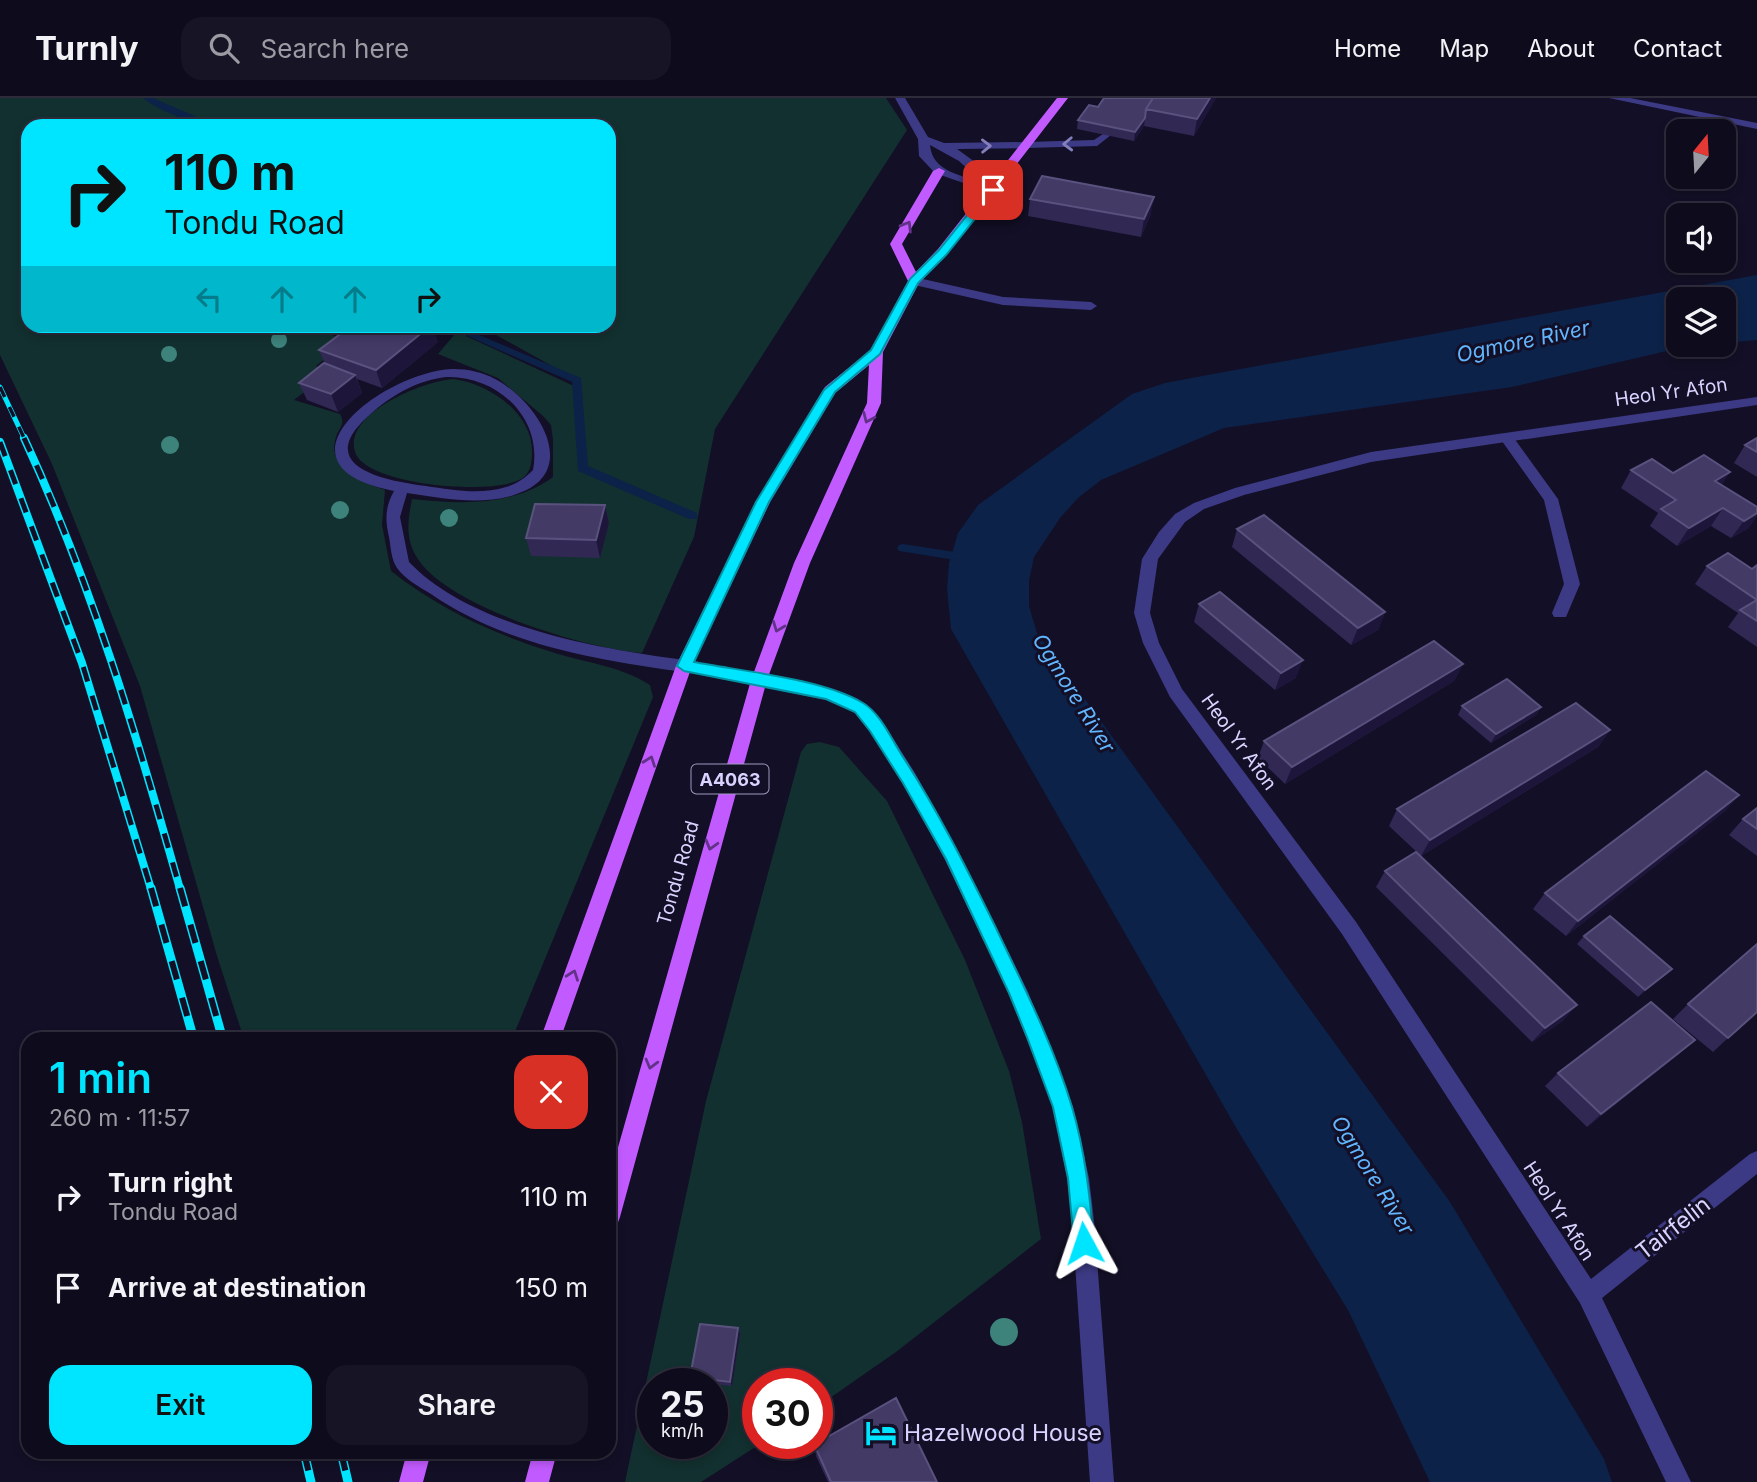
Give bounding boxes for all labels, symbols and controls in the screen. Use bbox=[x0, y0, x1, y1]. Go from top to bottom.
search box bbox=[181, 17, 671, 80]
text: Turnly bbox=[35, 28, 139, 68]
icon: search bbox=[205, 29, 243, 67]
text: Search here bbox=[261, 33, 409, 64]
text: Home bbox=[1334, 34, 1401, 63]
text: Map bbox=[1439, 34, 1489, 63]
text: About bbox=[1527, 34, 1595, 63]
text: Contact bbox=[1633, 34, 1722, 63]
north arrow bbox=[1666, 119, 1736, 189]
map controls bbox=[1666, 119, 1736, 357]
one-way arrow bbox=[1062, 136, 1073, 151]
one-way arrow bbox=[981, 139, 992, 154]
text: 110 m bbox=[164, 143, 296, 202]
icon: right bbox=[49, 147, 140, 238]
pin bbox=[963, 160, 1023, 220]
icon: arrive bbox=[974, 171, 1012, 209]
text: Tondu Road bbox=[164, 203, 345, 242]
button: sound bbox=[1666, 203, 1736, 273]
one-way arrow bbox=[898, 220, 911, 233]
icon: left bbox=[190, 280, 228, 318]
icon: ahead bbox=[263, 280, 301, 318]
icon: ahead bbox=[336, 280, 374, 318]
icon: right bbox=[409, 280, 447, 318]
button: layers bbox=[1666, 287, 1736, 357]
water label: Ogmore River bbox=[1454, 314, 1593, 367]
street label: Heol Yr Afon bbox=[1613, 373, 1729, 411]
one-way arrow bbox=[862, 411, 876, 424]
one-way arrow bbox=[772, 621, 786, 633]
water label: Ogmore River bbox=[1027, 629, 1121, 758]
street label: Heol Yr Afon bbox=[1196, 689, 1282, 795]
one-way arrow bbox=[642, 756, 656, 768]
road number: A4063 bbox=[692, 764, 768, 794]
street label: Tondu Road bbox=[652, 818, 704, 928]
one-way arrow bbox=[705, 838, 720, 850]
one-way arrow bbox=[565, 970, 579, 982]
text: 1 min bbox=[49, 1052, 152, 1103]
button: close bbox=[514, 1055, 588, 1129]
one-way arrow bbox=[645, 1058, 659, 1070]
text: 260 m · 11:57 bbox=[49, 1104, 190, 1132]
water label: Ogmore River bbox=[1326, 1111, 1420, 1240]
street label: Heol Yr Afon bbox=[1518, 1157, 1600, 1265]
text: Turn right bbox=[108, 1167, 233, 1198]
icon: right bbox=[49, 1178, 87, 1216]
text: 110 m bbox=[520, 1181, 588, 1212]
street label: Tairfelin bbox=[1630, 1190, 1716, 1266]
text: Tondu Road bbox=[108, 1198, 238, 1226]
position arrow bbox=[1047, 1206, 1121, 1280]
icon: arrive bbox=[49, 1269, 87, 1307]
text: Arrive at destination bbox=[108, 1272, 367, 1303]
text: 150 m bbox=[515, 1272, 588, 1303]
button: Exit bbox=[49, 1365, 312, 1445]
button: Share bbox=[326, 1365, 588, 1445]
speed limit sign: 30 bbox=[742, 1368, 833, 1459]
text: 25 bbox=[660, 1383, 705, 1425]
hotel icon: Hazelwood House bbox=[864, 1416, 898, 1450]
place label: Hazelwood House bbox=[904, 1419, 1102, 1447]
text: km/h bbox=[661, 1420, 704, 1441]

